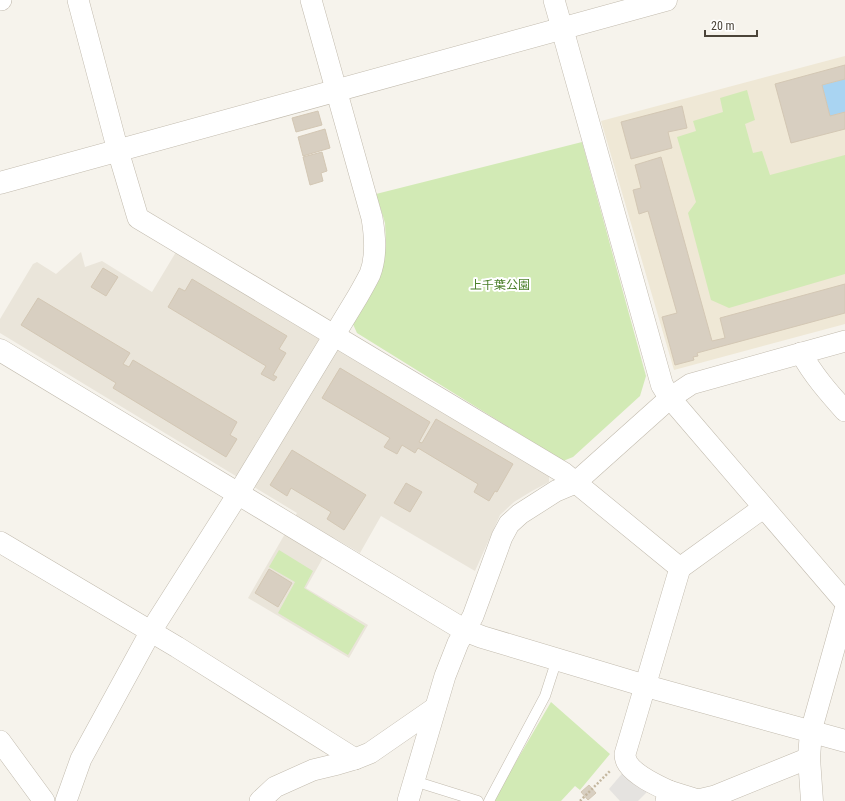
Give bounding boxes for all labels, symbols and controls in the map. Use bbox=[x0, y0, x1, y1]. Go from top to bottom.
scale bar bbox=[705, 12, 757, 38]
text: 20 m bbox=[711, 19, 735, 33]
park label: 上千葉公園 bbox=[470, 278, 530, 292]

